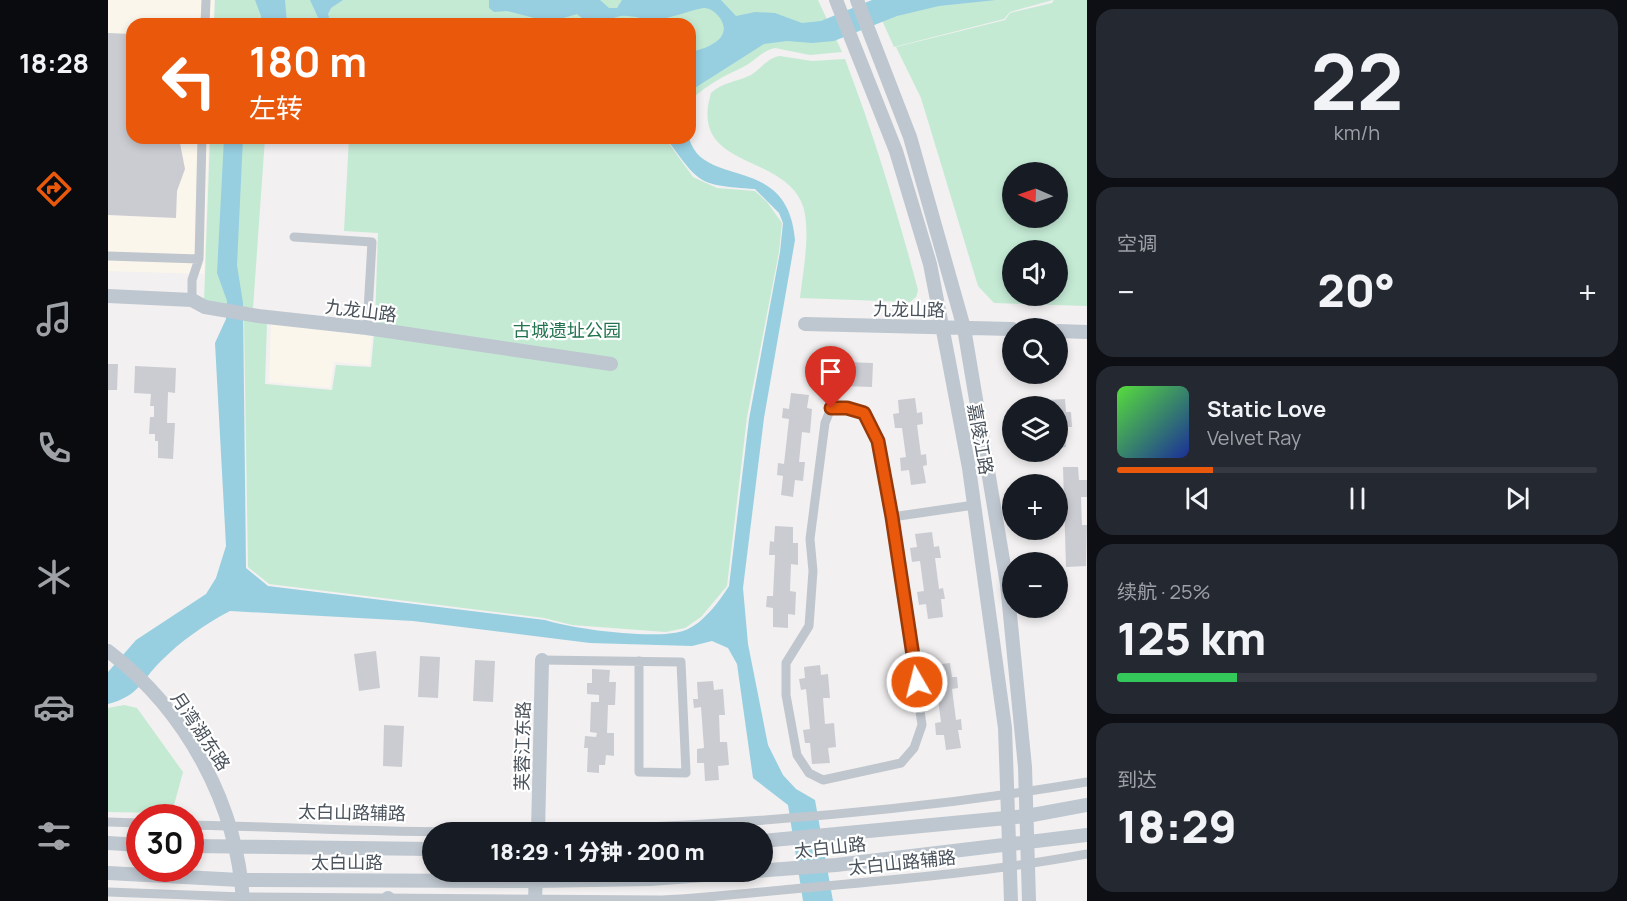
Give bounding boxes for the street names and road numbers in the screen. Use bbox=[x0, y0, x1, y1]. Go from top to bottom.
street label: 九龙山路 bbox=[324, 294, 398, 326]
street label: 九龙山路 bbox=[873, 296, 945, 322]
street label: 嘉陵江路 bbox=[963, 401, 999, 477]
street label: 月湾湖东路 bbox=[166, 687, 236, 775]
street label: 芙蓉江东路 bbox=[509, 701, 535, 791]
street label: 太白山路辅路 bbox=[298, 799, 406, 825]
street label: 太白山路 bbox=[793, 831, 867, 863]
street label: 太白山路辅路 bbox=[847, 844, 957, 880]
street label: 太白山路 bbox=[311, 850, 383, 874]

